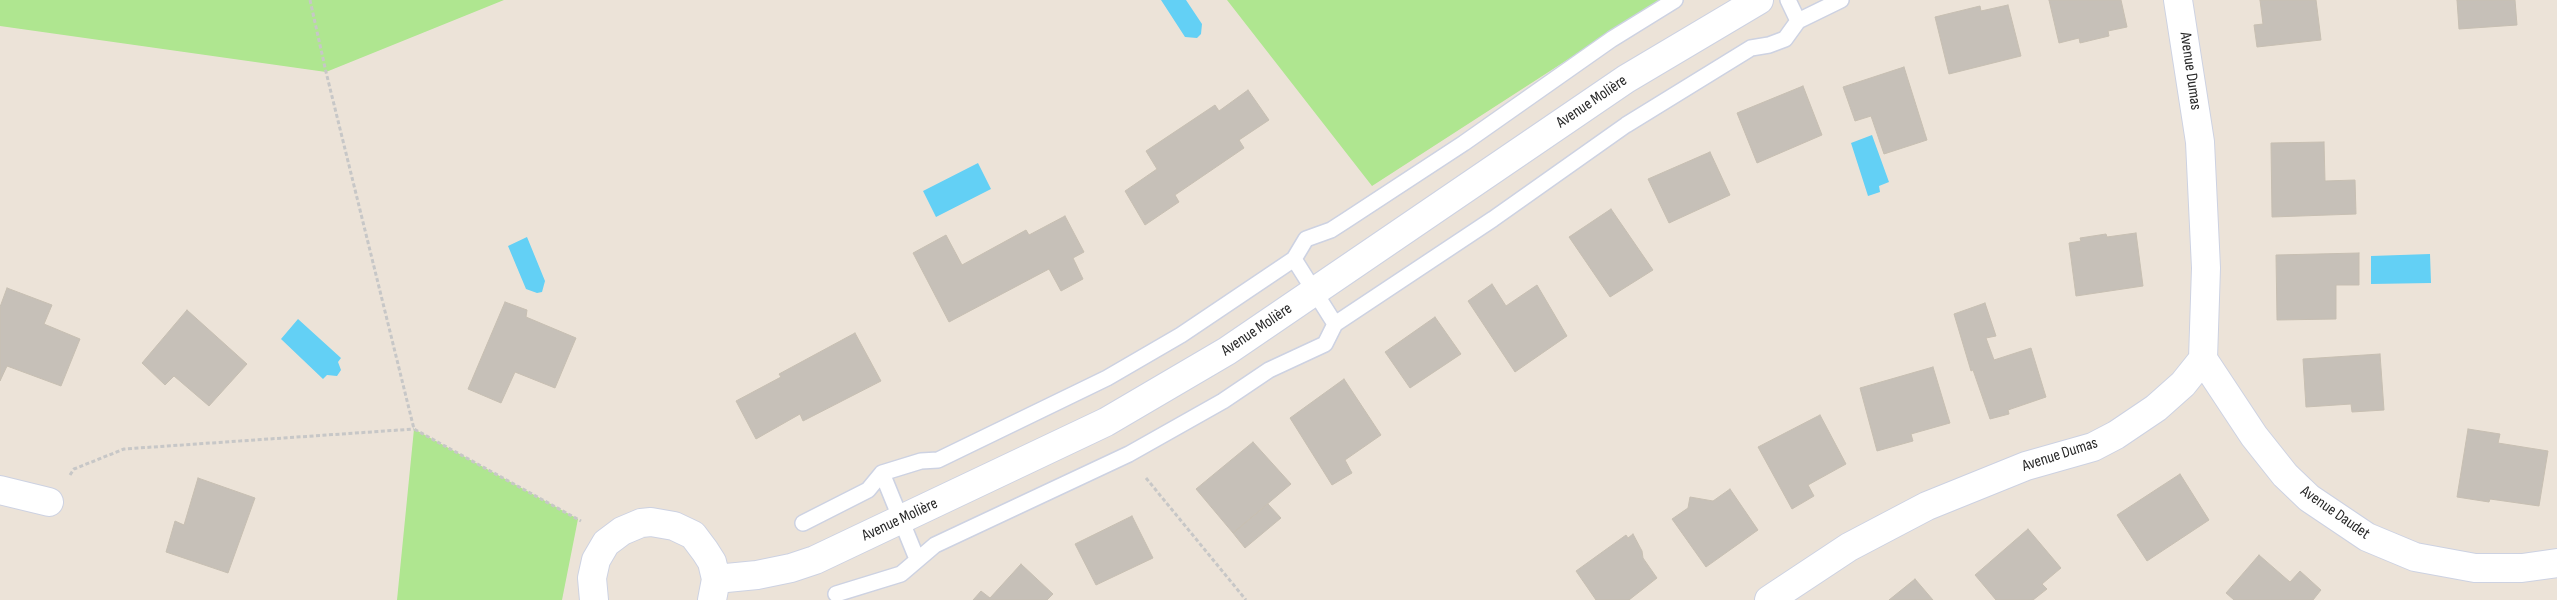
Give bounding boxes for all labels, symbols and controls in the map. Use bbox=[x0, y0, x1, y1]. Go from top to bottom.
street label: Avenue Dumas bbox=[2175, 31, 2205, 111]
street label: Avenue Molière bbox=[1553, 71, 1631, 133]
street label: Avenue Molière bbox=[1218, 299, 1296, 361]
street label: Avenue Dumas bbox=[2020, 434, 2100, 476]
street label: Avenue Daudet bbox=[2297, 482, 2373, 544]
street label: Avenue Molière bbox=[859, 494, 941, 546]

